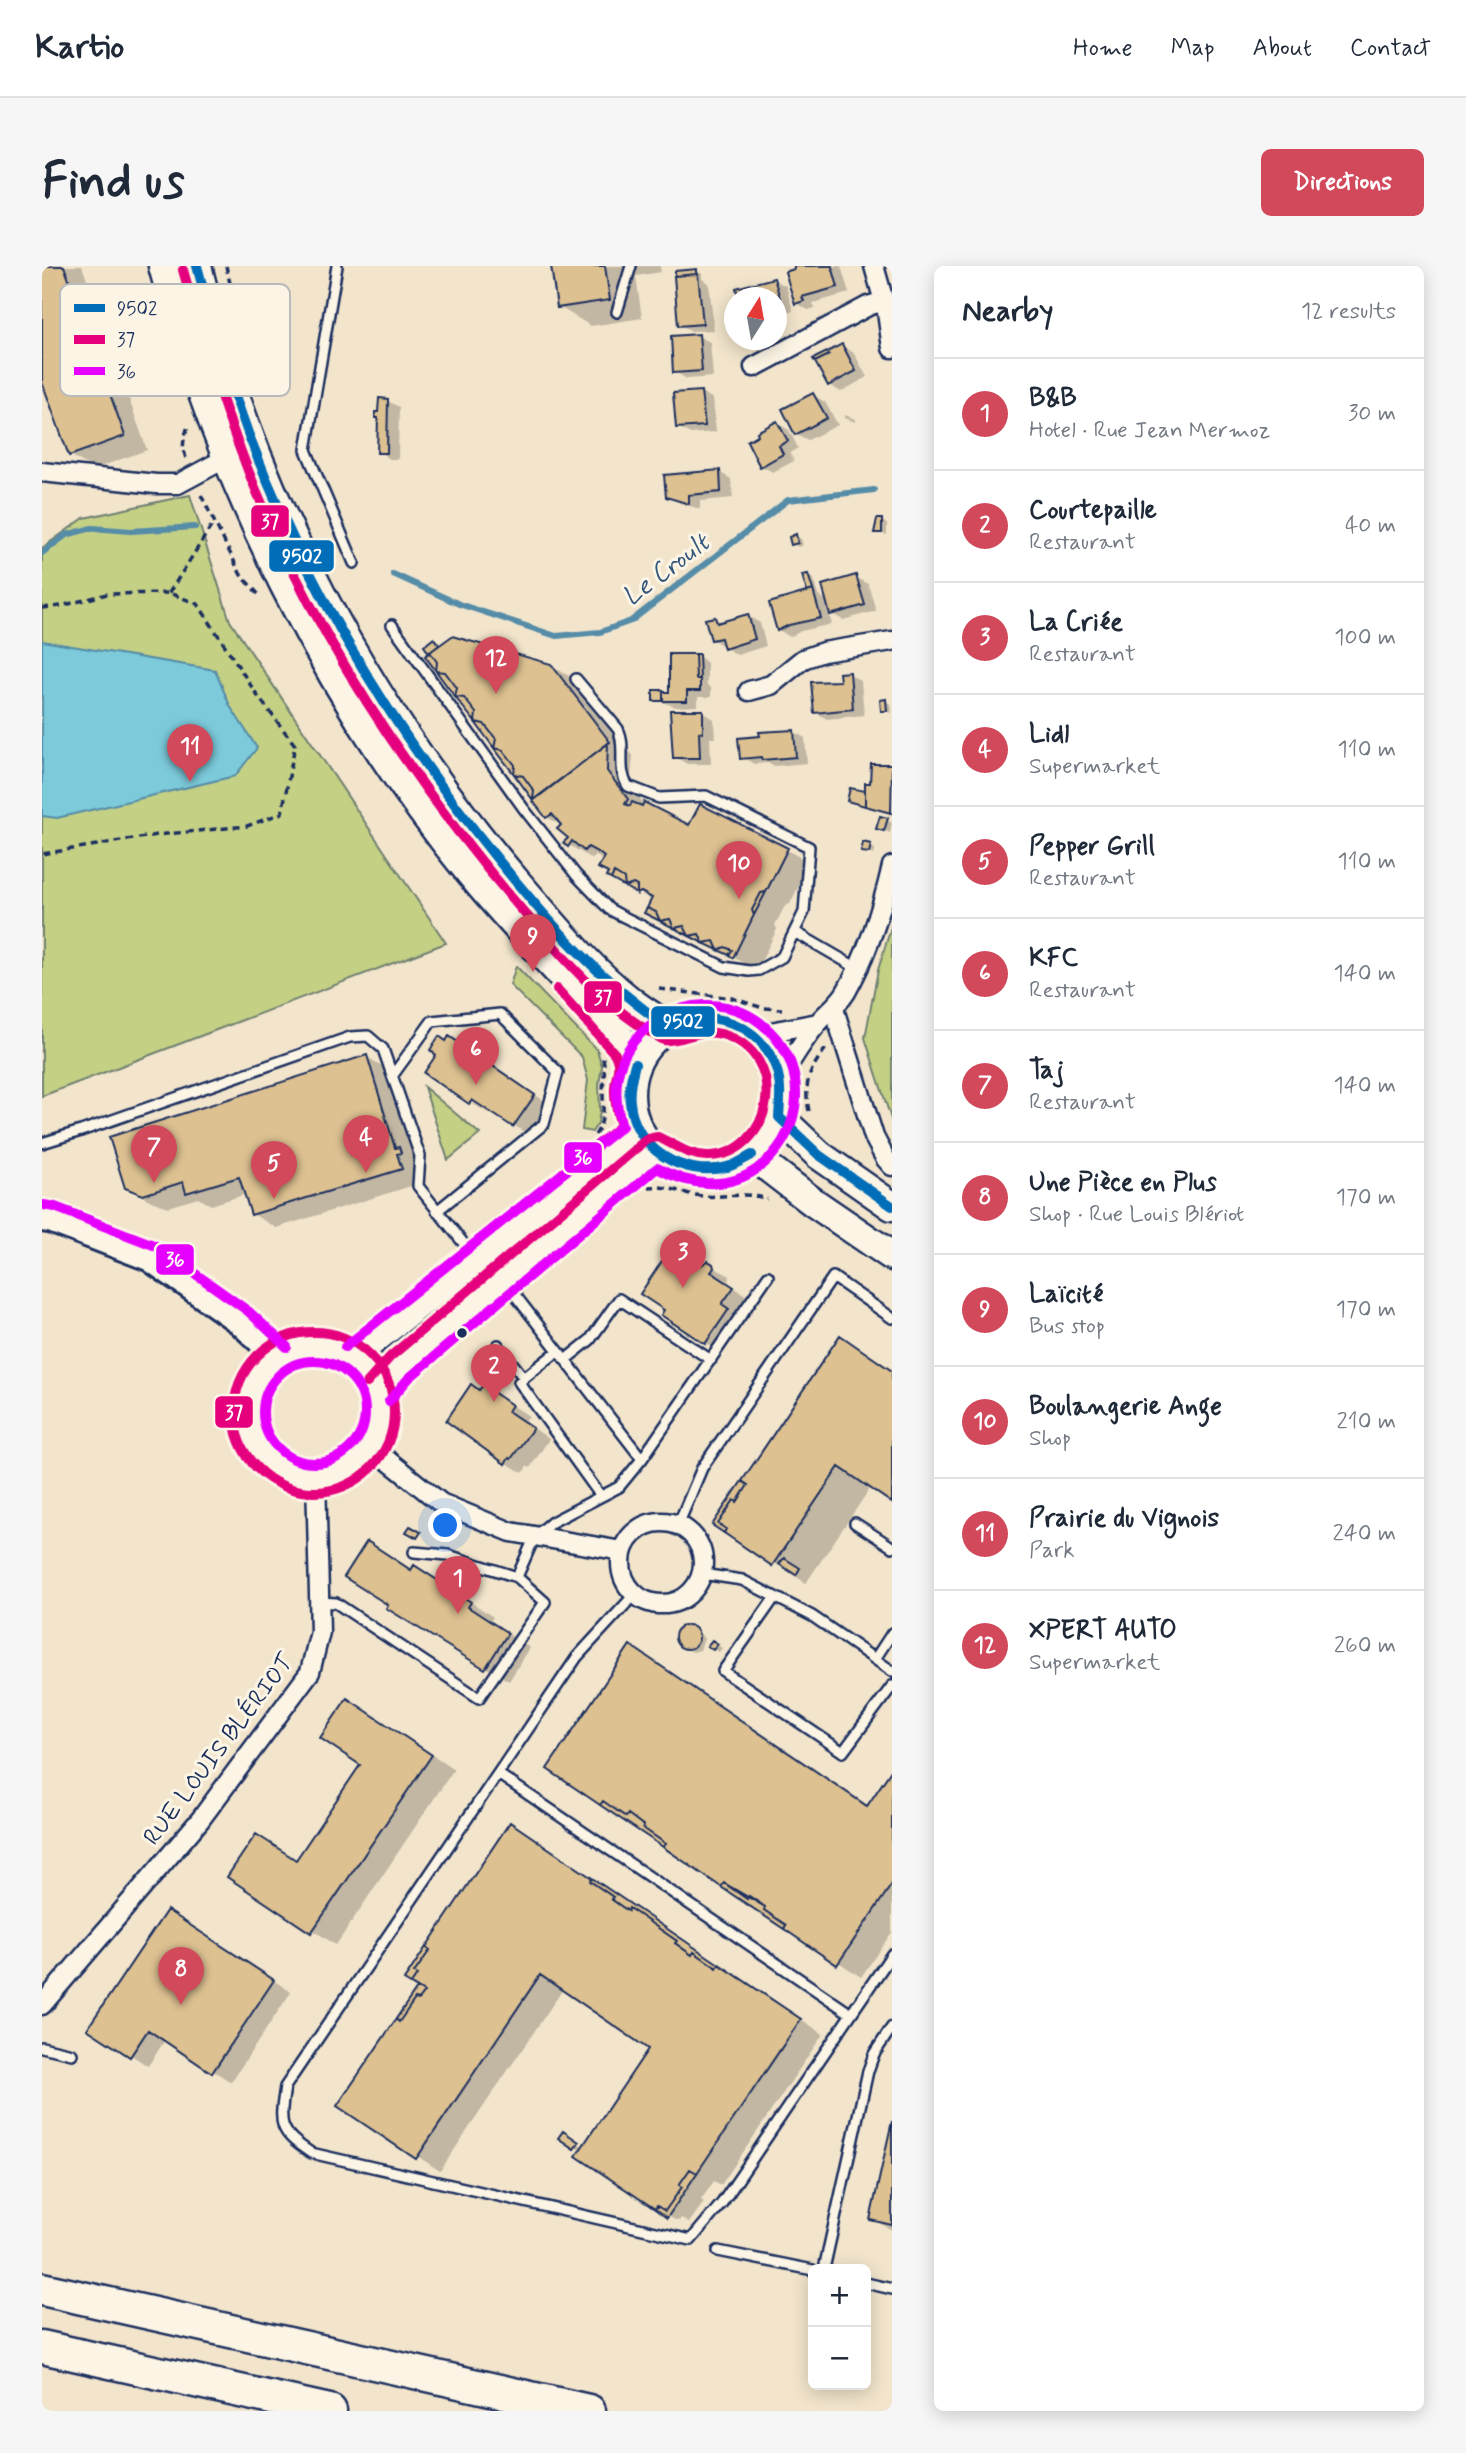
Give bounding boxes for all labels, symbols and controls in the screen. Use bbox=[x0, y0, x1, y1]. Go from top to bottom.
text: Kartio bbox=[35, 26, 124, 70]
text: Home bbox=[1073, 33, 1133, 64]
text: Map bbox=[1171, 33, 1215, 64]
text: About bbox=[1253, 33, 1312, 64]
text: Contact bbox=[1350, 33, 1431, 64]
button: Directions bbox=[1261, 149, 1424, 216]
text: Find us bbox=[42, 150, 185, 215]
legend bbox=[60, 284, 290, 396]
north arrow bbox=[724, 287, 787, 350]
text: Nearby bbox=[962, 292, 1053, 331]
text: 9502 bbox=[117, 297, 157, 322]
text: 12 results bbox=[1301, 297, 1396, 327]
text: 37 bbox=[117, 328, 135, 353]
text: 36 bbox=[117, 360, 136, 385]
text: B&B bbox=[1029, 382, 1077, 416]
text: 1 bbox=[980, 399, 990, 429]
text: 30 m bbox=[1348, 399, 1396, 429]
text: Hotel · Rue Jean Mermoz bbox=[1029, 416, 1270, 446]
text: Courtepaille bbox=[1029, 494, 1157, 528]
line badge: 37 bbox=[250, 504, 290, 538]
text: 37 bbox=[261, 510, 280, 535]
text: 2 bbox=[979, 511, 991, 541]
text: 40 m bbox=[1345, 511, 1396, 541]
water label: Le Croult bbox=[616, 526, 718, 614]
text: Restaurant bbox=[1029, 528, 1136, 558]
line badge: 9502 bbox=[268, 539, 335, 573]
text: 9502 bbox=[282, 545, 323, 570]
text: La Criée bbox=[1029, 606, 1123, 640]
text: 3 bbox=[980, 623, 990, 653]
text: 100 m bbox=[1334, 623, 1396, 653]
pin: 12 bbox=[473, 636, 519, 694]
text: Restaurant bbox=[1029, 640, 1136, 670]
text: Lidl bbox=[1029, 718, 1069, 752]
pin: 11 bbox=[167, 724, 213, 782]
text: 4 bbox=[978, 735, 992, 765]
text: 110 m bbox=[1337, 735, 1396, 765]
text: Supermarket bbox=[1029, 752, 1160, 782]
text: Pepper Grill bbox=[1029, 830, 1155, 864]
pin: 10 bbox=[716, 841, 762, 899]
text: 5 bbox=[978, 847, 992, 877]
text: 110 m bbox=[1337, 847, 1396, 877]
text: Restaurant bbox=[1029, 864, 1136, 894]
pin: 9 bbox=[510, 914, 556, 972]
text: KFC bbox=[1029, 942, 1078, 976]
text: 6 bbox=[979, 959, 991, 989]
text: 140 m bbox=[1333, 959, 1396, 989]
text: Restaurant bbox=[1029, 976, 1136, 1006]
line badge: 37 bbox=[583, 980, 623, 1014]
text: 37 bbox=[594, 986, 613, 1011]
line badge: 9502 bbox=[650, 1005, 716, 1038]
text: 9502 bbox=[663, 1010, 704, 1035]
pin: 6 bbox=[453, 1027, 499, 1085]
text: Taj bbox=[1029, 1054, 1064, 1088]
text: 7 bbox=[978, 1071, 992, 1101]
text: 140 m bbox=[1333, 1071, 1396, 1101]
text: Restaurant bbox=[1029, 1088, 1136, 1118]
pin: 4 bbox=[343, 1115, 389, 1173]
pin: 7 bbox=[131, 1125, 177, 1183]
pin: 5 bbox=[251, 1141, 297, 1199]
line badge: 36 bbox=[563, 1141, 603, 1174]
text: 36 bbox=[573, 1146, 593, 1171]
text: Une Pièce en Plus bbox=[1029, 1166, 1217, 1200]
text: 8 bbox=[979, 1183, 991, 1213]
text: 170 m bbox=[1336, 1183, 1396, 1213]
text: Shop · Rue Louis Blériot bbox=[1029, 1200, 1244, 1230]
pin: 3 bbox=[660, 1230, 706, 1288]
line badge: 36 bbox=[155, 1243, 195, 1276]
text: 36 bbox=[165, 1248, 185, 1273]
text: Laïcité bbox=[1029, 1278, 1103, 1312]
text: 9 bbox=[979, 1295, 991, 1325]
text: 170 m bbox=[1336, 1295, 1396, 1325]
text: Bus stop bbox=[1029, 1312, 1105, 1342]
unlabelled marker bbox=[455, 1326, 469, 1340]
pin: 2 bbox=[471, 1344, 517, 1402]
text: Boulangerie Ange bbox=[1029, 1390, 1222, 1424]
line badge: 37 bbox=[214, 1395, 254, 1429]
text: 37 bbox=[225, 1401, 244, 1426]
text: 10 bbox=[973, 1407, 997, 1437]
text: 210 m bbox=[1336, 1407, 1396, 1437]
text: Shop bbox=[1029, 1424, 1071, 1454]
text: Prairie du Vignois bbox=[1029, 1502, 1219, 1536]
your location bbox=[428, 1508, 462, 1542]
text: 11 bbox=[975, 1519, 995, 1549]
text: 240 m bbox=[1332, 1519, 1396, 1549]
text: Park bbox=[1029, 1536, 1075, 1566]
pin: 1 bbox=[435, 1556, 481, 1614]
text: XPERT AUTO bbox=[1029, 1614, 1177, 1648]
text: 12 bbox=[974, 1631, 996, 1661]
text: 260 m bbox=[1334, 1631, 1396, 1661]
street label: RUE LOUIS BLÉRIOT bbox=[135, 1646, 302, 1852]
text: Supermarket bbox=[1029, 1648, 1160, 1678]
pin: 8 bbox=[158, 1947, 204, 2005]
map controls bbox=[808, 2264, 871, 2390]
button: + bbox=[808, 2264, 871, 2327]
button: − bbox=[808, 2327, 871, 2390]

